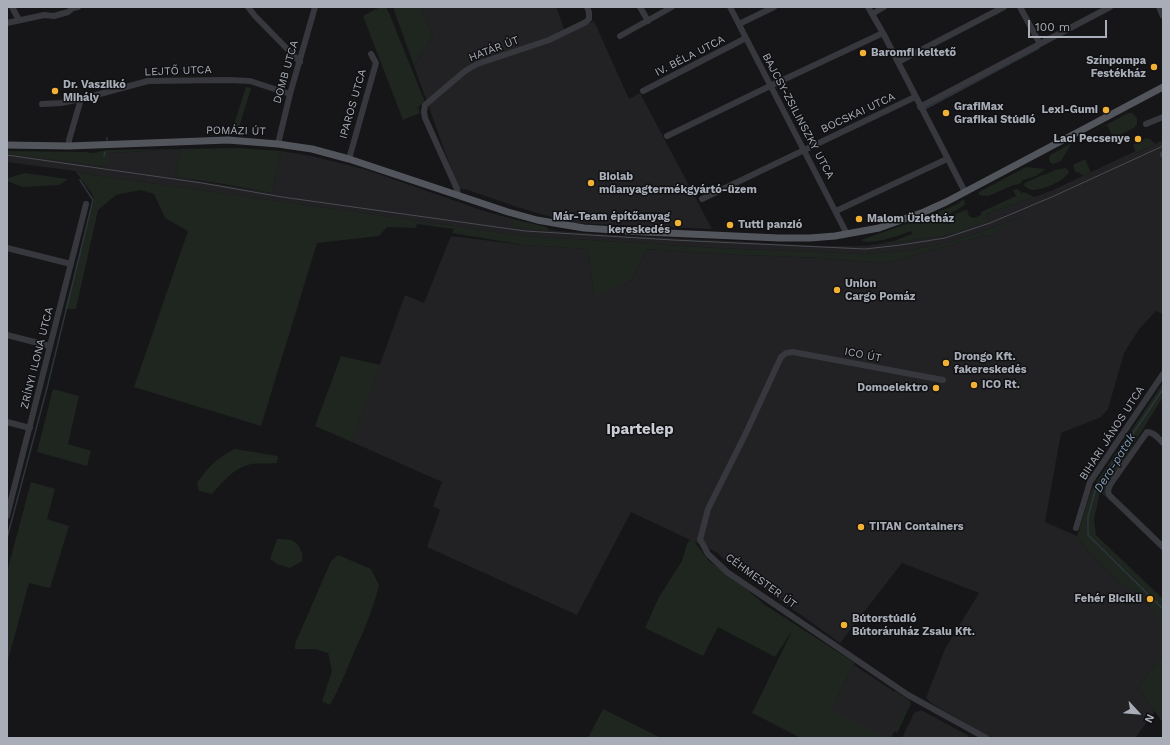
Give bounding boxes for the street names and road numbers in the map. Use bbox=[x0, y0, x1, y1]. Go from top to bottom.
street label: HATÁR ÚT bbox=[467, 33, 521, 65]
street label: IV. BÉLA UTCA bbox=[653, 33, 727, 79]
street label: DOMB UTCA bbox=[271, 39, 301, 105]
street label: BAJCSY-ZSILINSZKY UTCA bbox=[759, 51, 837, 181]
street label: LEJTŐ UTCA bbox=[144, 63, 212, 79]
street label: IPAROS UTCA bbox=[337, 68, 369, 140]
street label: BOCSKAI UTCA bbox=[819, 90, 897, 136]
street label: POMÁZI ÚT bbox=[206, 124, 266, 138]
street label: ZRÍNYI ILONA UTCA bbox=[18, 306, 56, 410]
street label: ICO ÚT bbox=[843, 345, 883, 365]
street label: BIHARI JÁNOS UTCA bbox=[1077, 384, 1147, 482]
street label: CÉHMESTER ÚT bbox=[723, 551, 799, 611]

